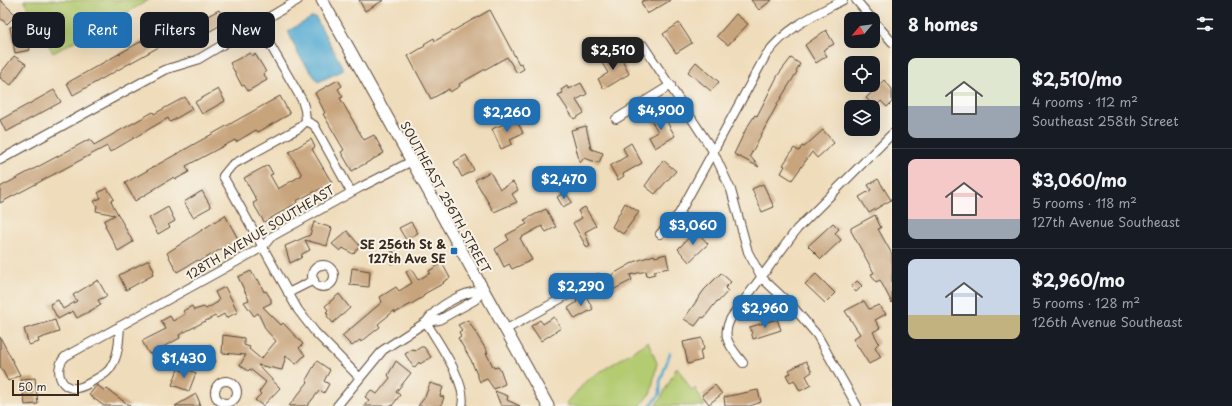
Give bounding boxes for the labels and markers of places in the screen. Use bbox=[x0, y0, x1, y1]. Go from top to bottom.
pin: $2,510 bbox=[580, 37, 646, 71]
pin: $4,900 bbox=[628, 97, 694, 131]
pin: $2,260 bbox=[474, 99, 540, 133]
pin: $2,470 bbox=[531, 166, 597, 200]
pin: $3,060 bbox=[660, 212, 726, 246]
place label: SE 256th St & 127th Ave SE bbox=[360, 235, 446, 267]
marker: SE 256th St & 127th Ave SE bbox=[449, 246, 459, 256]
pin: $2,290 bbox=[548, 273, 614, 307]
pin: $2,960 bbox=[732, 295, 798, 329]
pin: $1,430 bbox=[151, 345, 217, 379]

